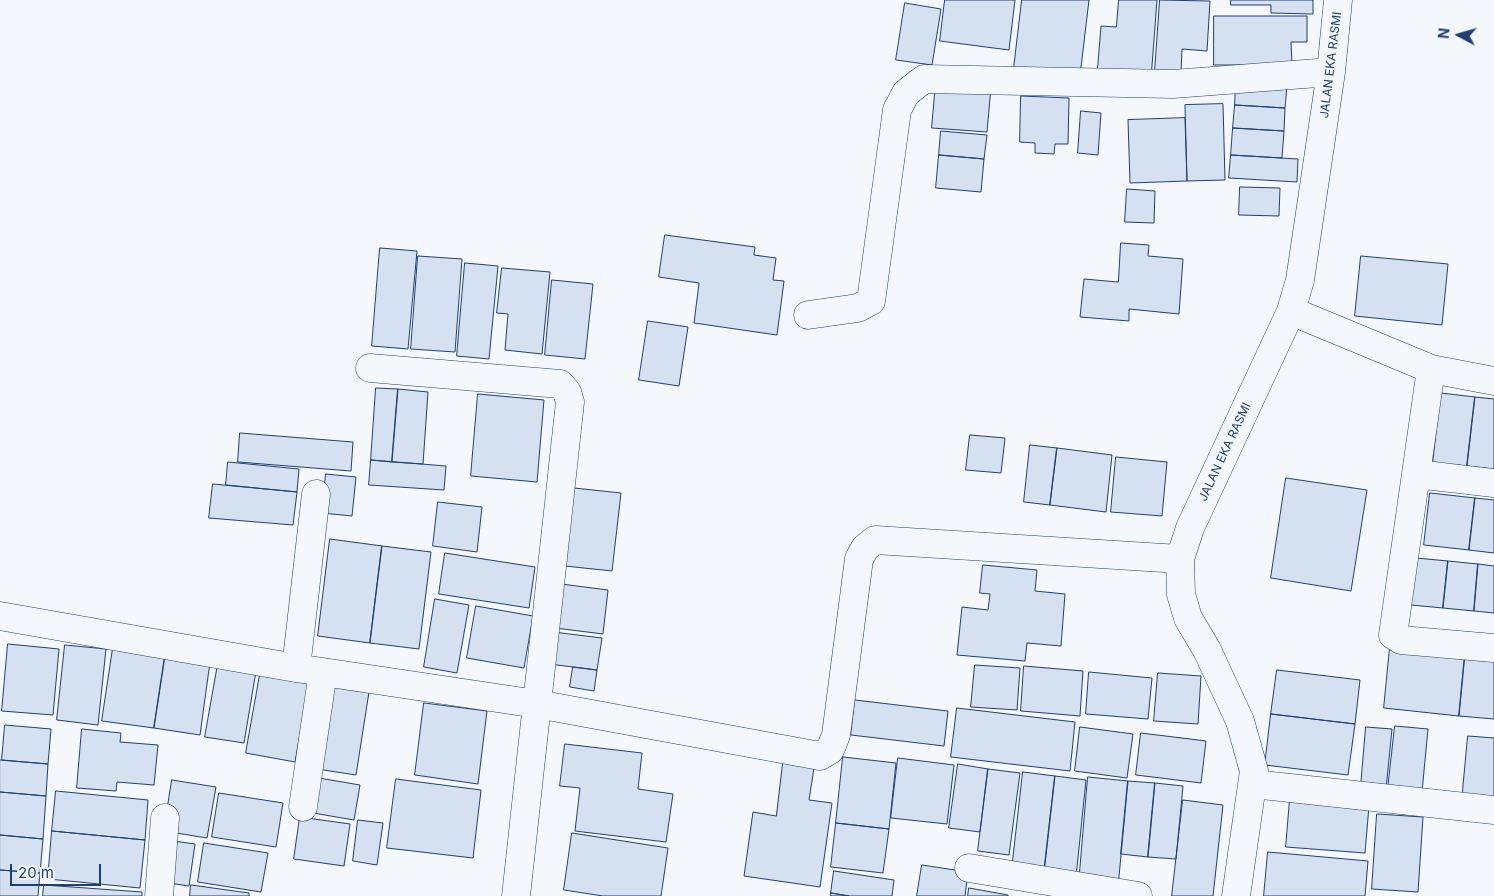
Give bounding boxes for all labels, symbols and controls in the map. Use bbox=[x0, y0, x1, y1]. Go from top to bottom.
north arrow bbox=[1434, 10, 1484, 60]
street label: JALAN EKA RASMI bbox=[1317, 11, 1345, 119]
text: N bbox=[1435, 27, 1453, 40]
street label: JALAN EKA RASMI bbox=[1196, 400, 1254, 504]
scale bar bbox=[12, 854, 104, 886]
text: 20 m bbox=[18, 863, 54, 882]

